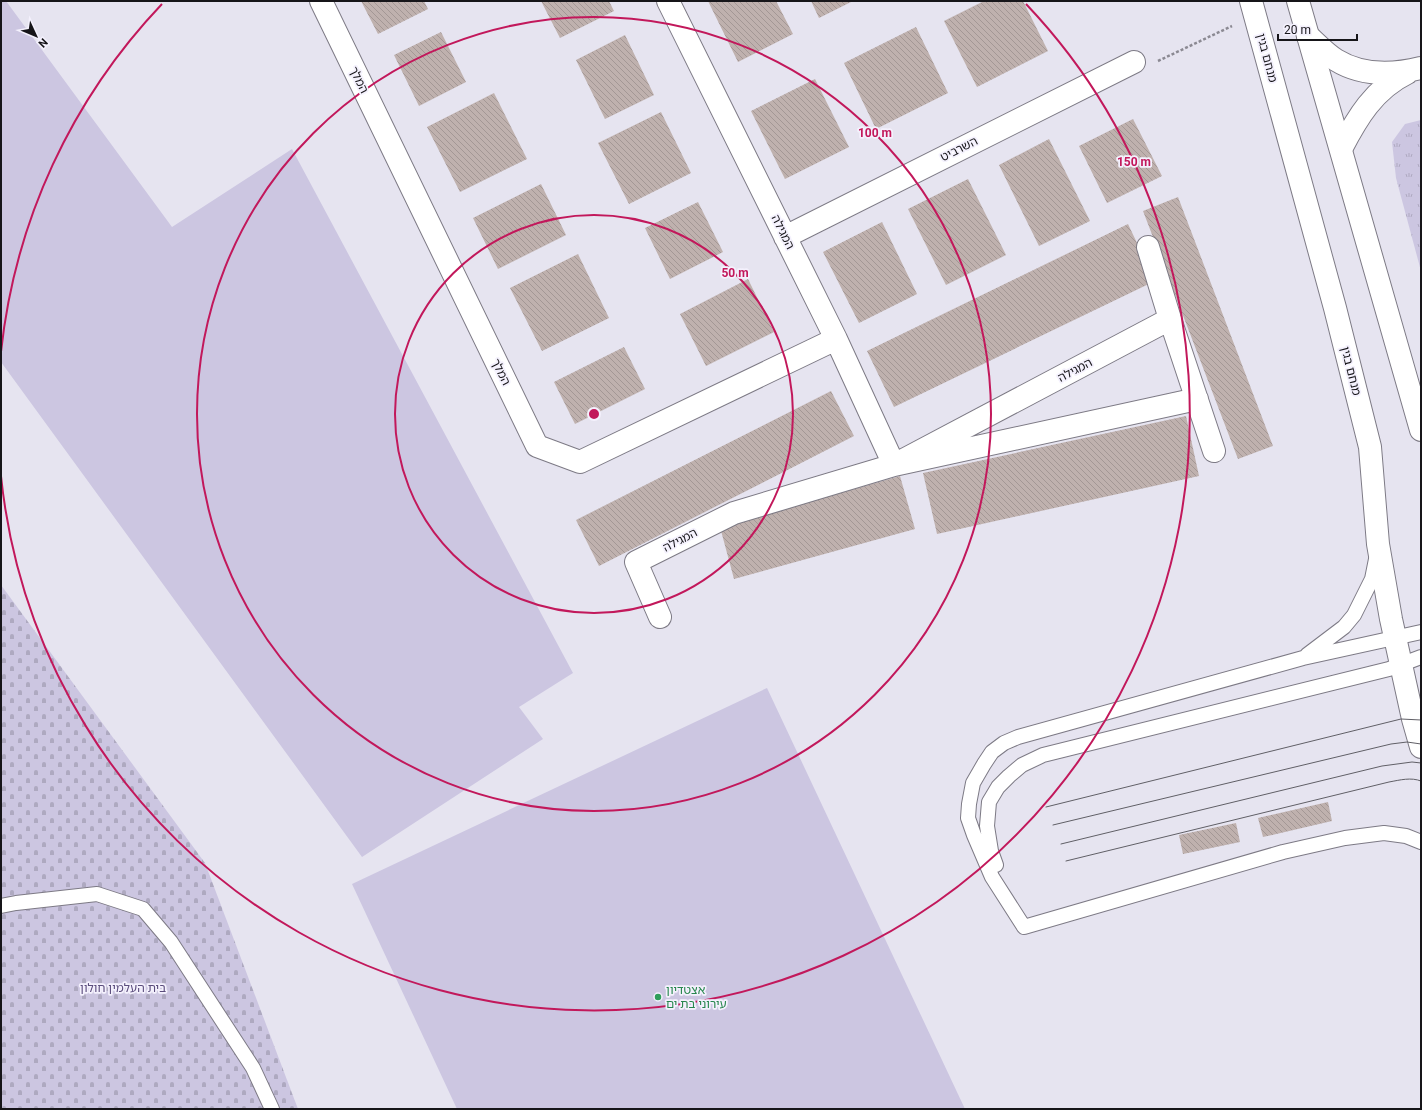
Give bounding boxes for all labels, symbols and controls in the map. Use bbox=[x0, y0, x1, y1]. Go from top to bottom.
north arrow bbox=[16, 16, 56, 56]
scale bar bbox=[1278, 16, 1357, 42]
text: 20 m bbox=[1284, 23, 1311, 37]
street label: מנחם בגין bbox=[1254, 32, 1280, 84]
text: N bbox=[35, 35, 50, 50]
street label: המלך bbox=[347, 64, 371, 96]
text: 100 m bbox=[858, 126, 892, 140]
street label: השרביט bbox=[938, 134, 980, 164]
text: 150 m bbox=[1117, 155, 1151, 169]
street label: המגילה bbox=[769, 212, 797, 252]
text: 50 m bbox=[721, 266, 749, 280]
street label: מנחם בגין bbox=[1338, 345, 1364, 397]
street label: המגילה bbox=[1055, 355, 1095, 385]
street label: המלך bbox=[489, 356, 513, 388]
centre of rings bbox=[587, 407, 601, 421]
street label: המגילה bbox=[660, 525, 700, 555]
park label: בית העלמין חולון bbox=[80, 981, 166, 995]
place label: אצטדיון עירוני בת ים bbox=[666, 983, 727, 1011]
marker: אצטדיון עירוני בת ים bbox=[653, 992, 663, 1002]

